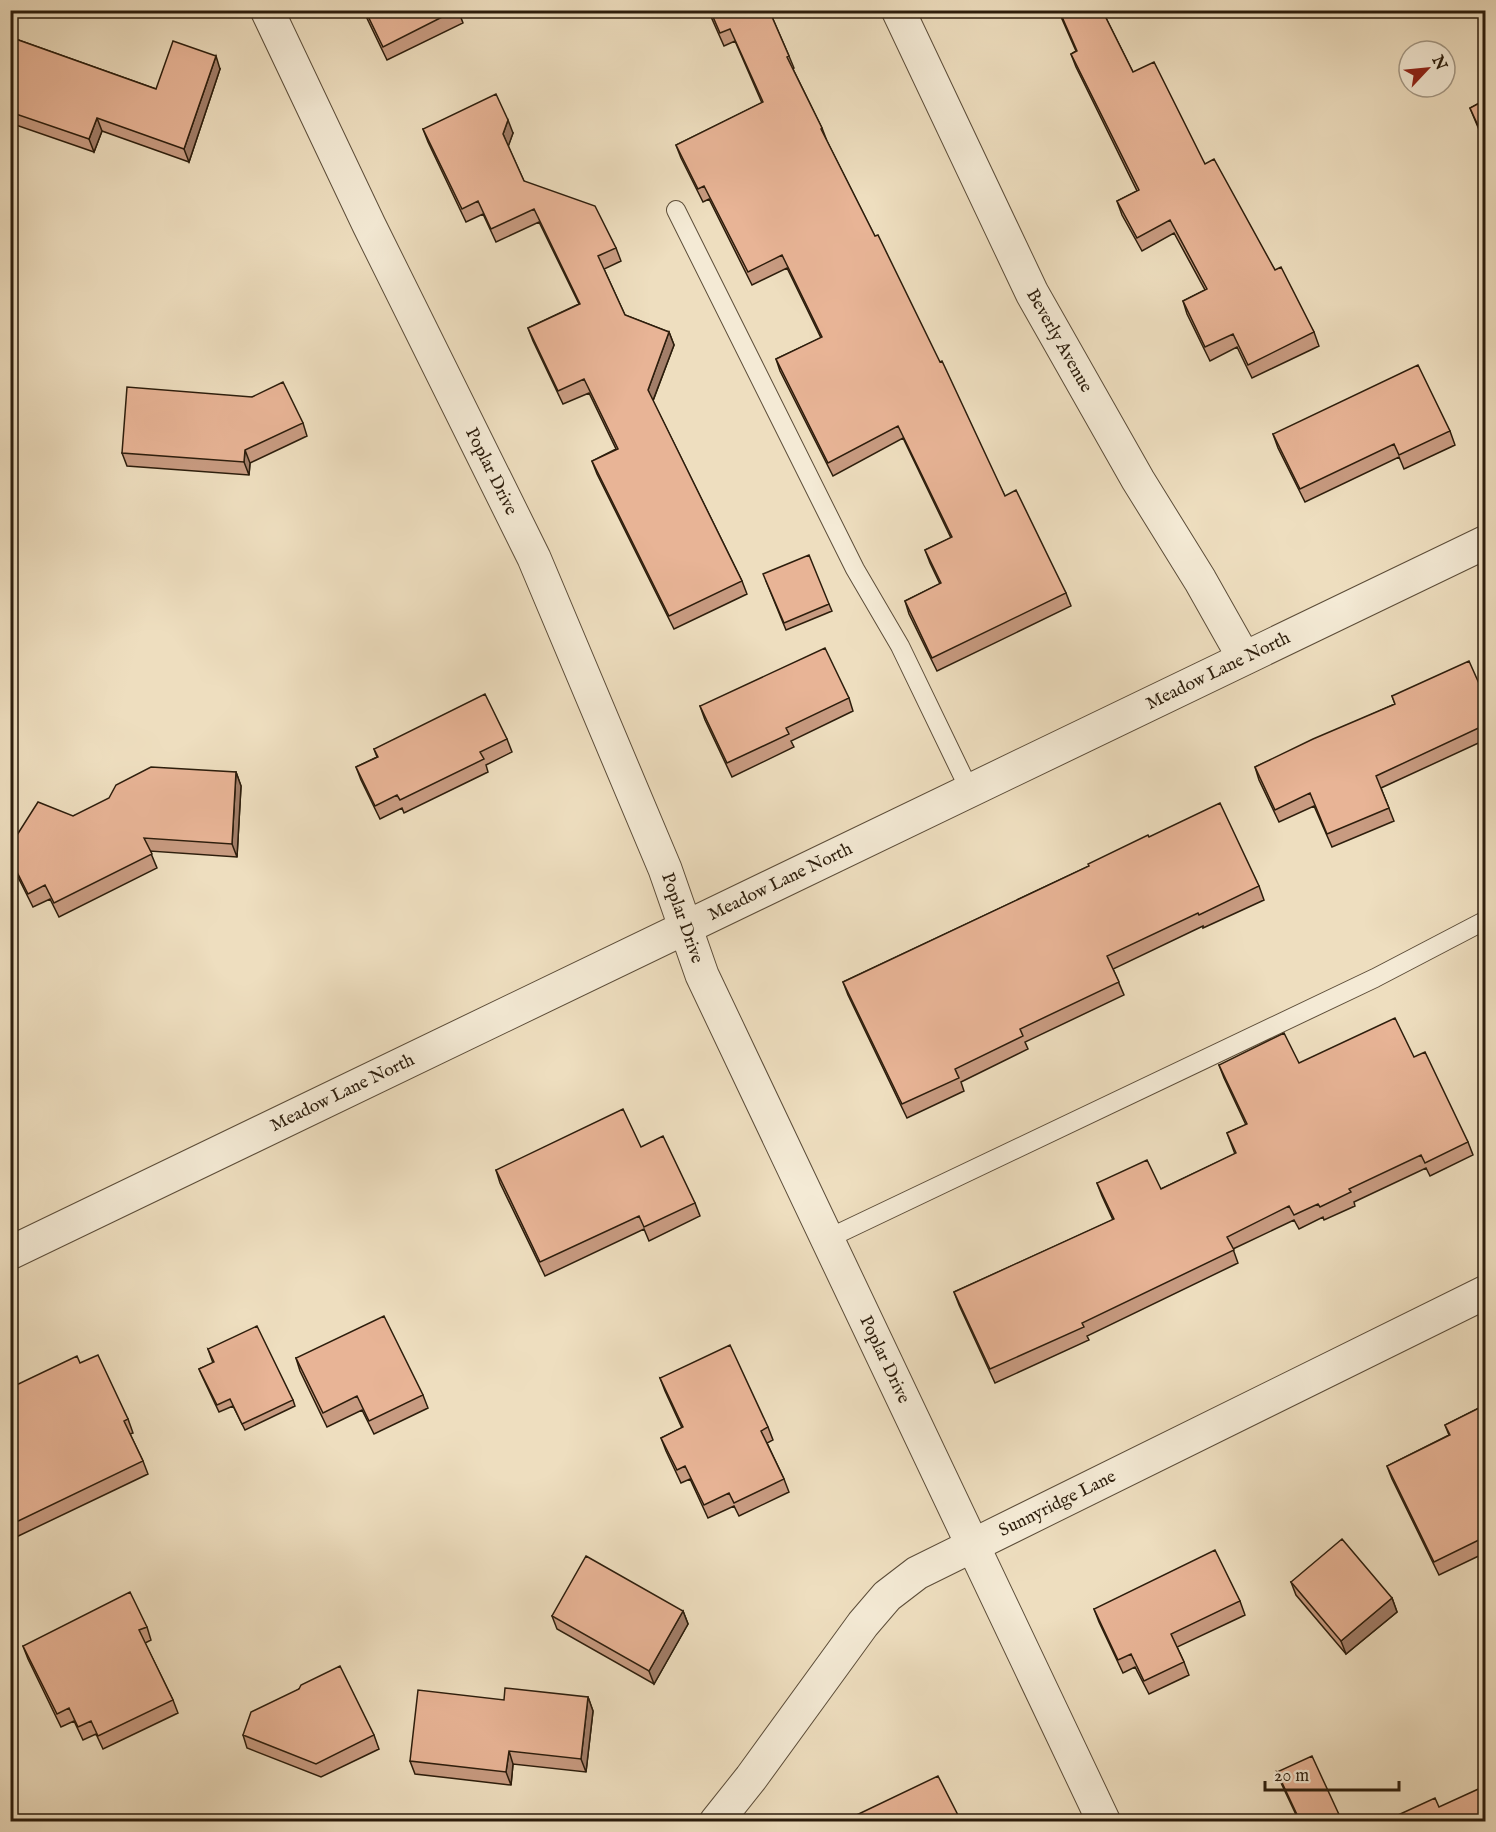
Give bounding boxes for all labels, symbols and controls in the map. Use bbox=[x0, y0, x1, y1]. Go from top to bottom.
north arrow bbox=[1397, 39, 1457, 99]
text: N bbox=[1426, 52, 1451, 74]
street label: Beverly Avenue bbox=[1021, 285, 1098, 397]
street label: Poplar Drive bbox=[460, 424, 522, 519]
street label: Meadow Lane North bbox=[1142, 626, 1294, 716]
street label: Meadow Lane North bbox=[704, 837, 856, 926]
street label: Poplar Drive bbox=[656, 870, 709, 967]
street label: Meadow Lane North bbox=[267, 1048, 419, 1137]
street label: Poplar Drive bbox=[854, 1312, 915, 1407]
street label: Sunnyridge Lane bbox=[995, 1465, 1120, 1542]
scale bar bbox=[1265, 1754, 1398, 1792]
text: 20 m bbox=[1274, 1765, 1309, 1788]

